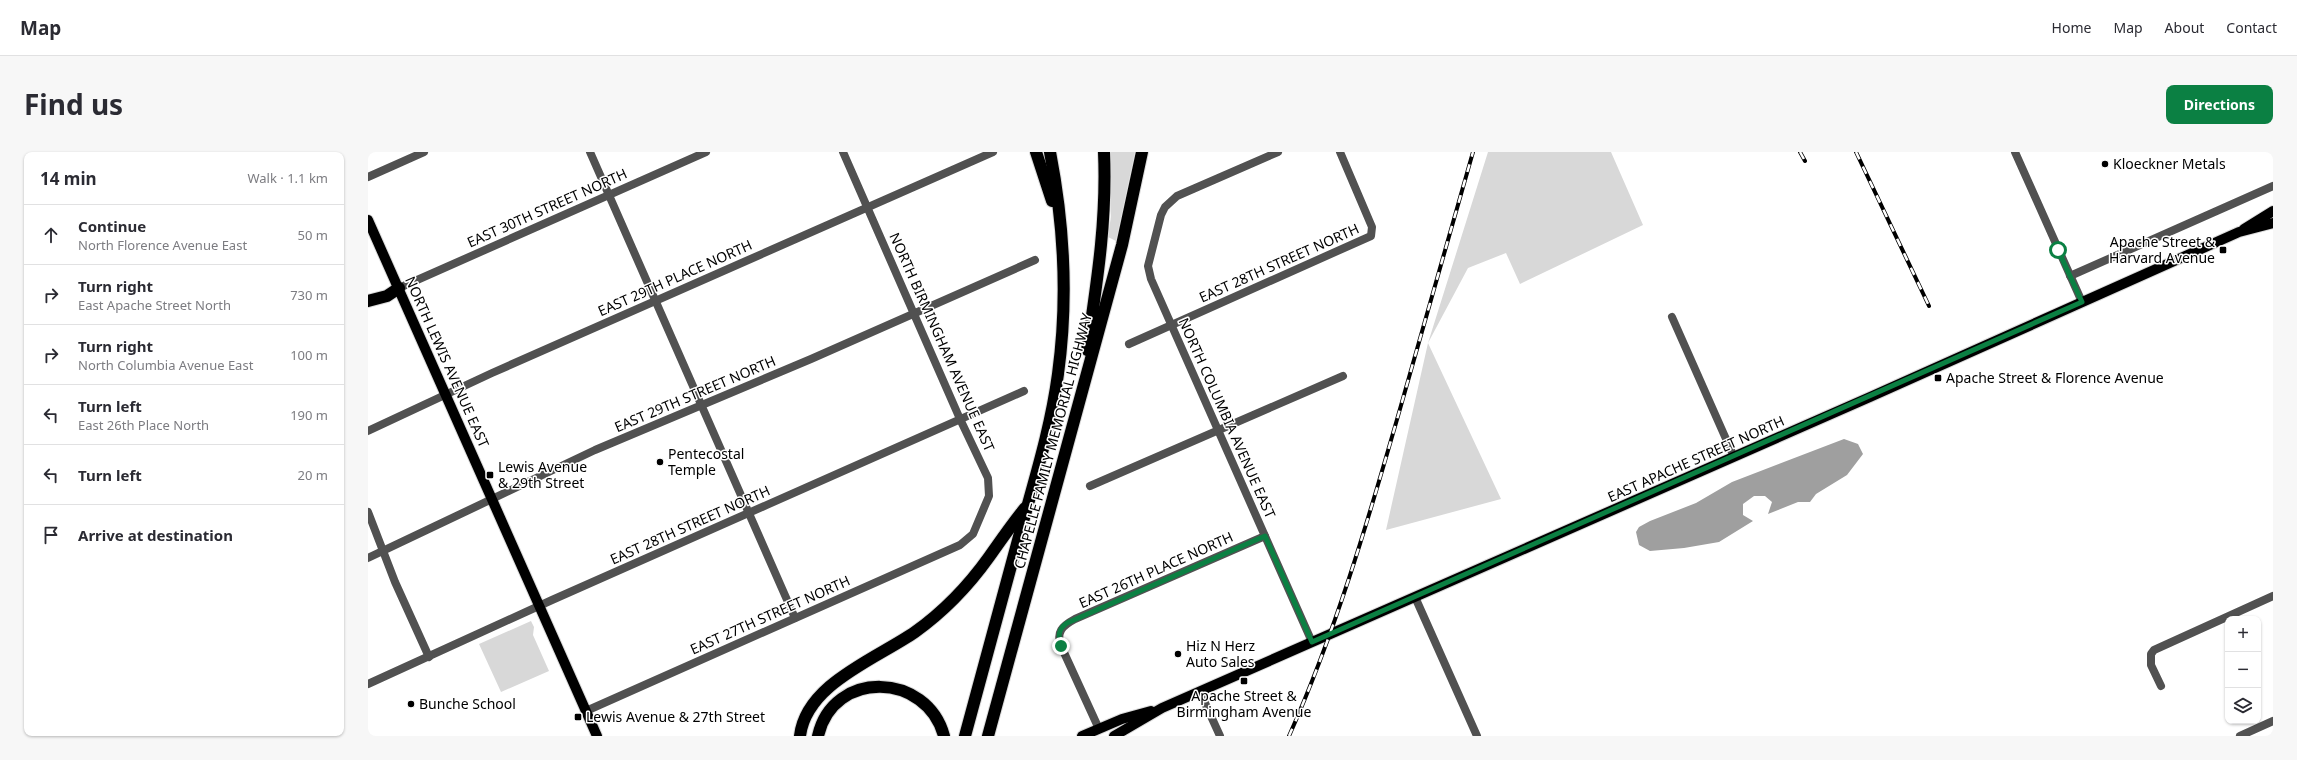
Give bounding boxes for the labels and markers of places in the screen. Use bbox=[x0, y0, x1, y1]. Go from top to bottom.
place label: Kloeckner Metals bbox=[2113, 154, 2226, 173]
marker: Kloeckner Metals bbox=[2100, 159, 2110, 169]
place label: Apache Street & Harvard Avenue bbox=[2109, 232, 2216, 267]
marker: Apache Street & Harvard Avenue bbox=[2218, 245, 2228, 255]
place label: Apache Street & Florence Avenue bbox=[1946, 368, 2164, 387]
marker: Apache Street & Florence Avenue bbox=[1933, 373, 1943, 383]
place label: Pentecostal Temple bbox=[668, 444, 744, 479]
place label: Lewis Avenue & 29th Street bbox=[498, 457, 587, 492]
marker: Pentecostal Temple bbox=[655, 457, 665, 467]
marker: Lewis Avenue & 29th Street bbox=[485, 470, 495, 480]
place label: Hiz N Herz Auto Sales bbox=[1186, 636, 1256, 671]
marker: Hiz N Herz Auto Sales bbox=[1173, 649, 1183, 659]
marker: Apache Street & Birmingham Avenue bbox=[1239, 676, 1249, 686]
place label: Apache Street & Birmingham Avenue bbox=[1177, 686, 1312, 721]
place label: Bunche School bbox=[419, 694, 516, 713]
marker: Bunche School bbox=[406, 699, 416, 709]
place label: Lewis Avenue & 27th Street bbox=[586, 707, 765, 726]
marker: Lewis Avenue & 27th Street bbox=[573, 712, 583, 722]

